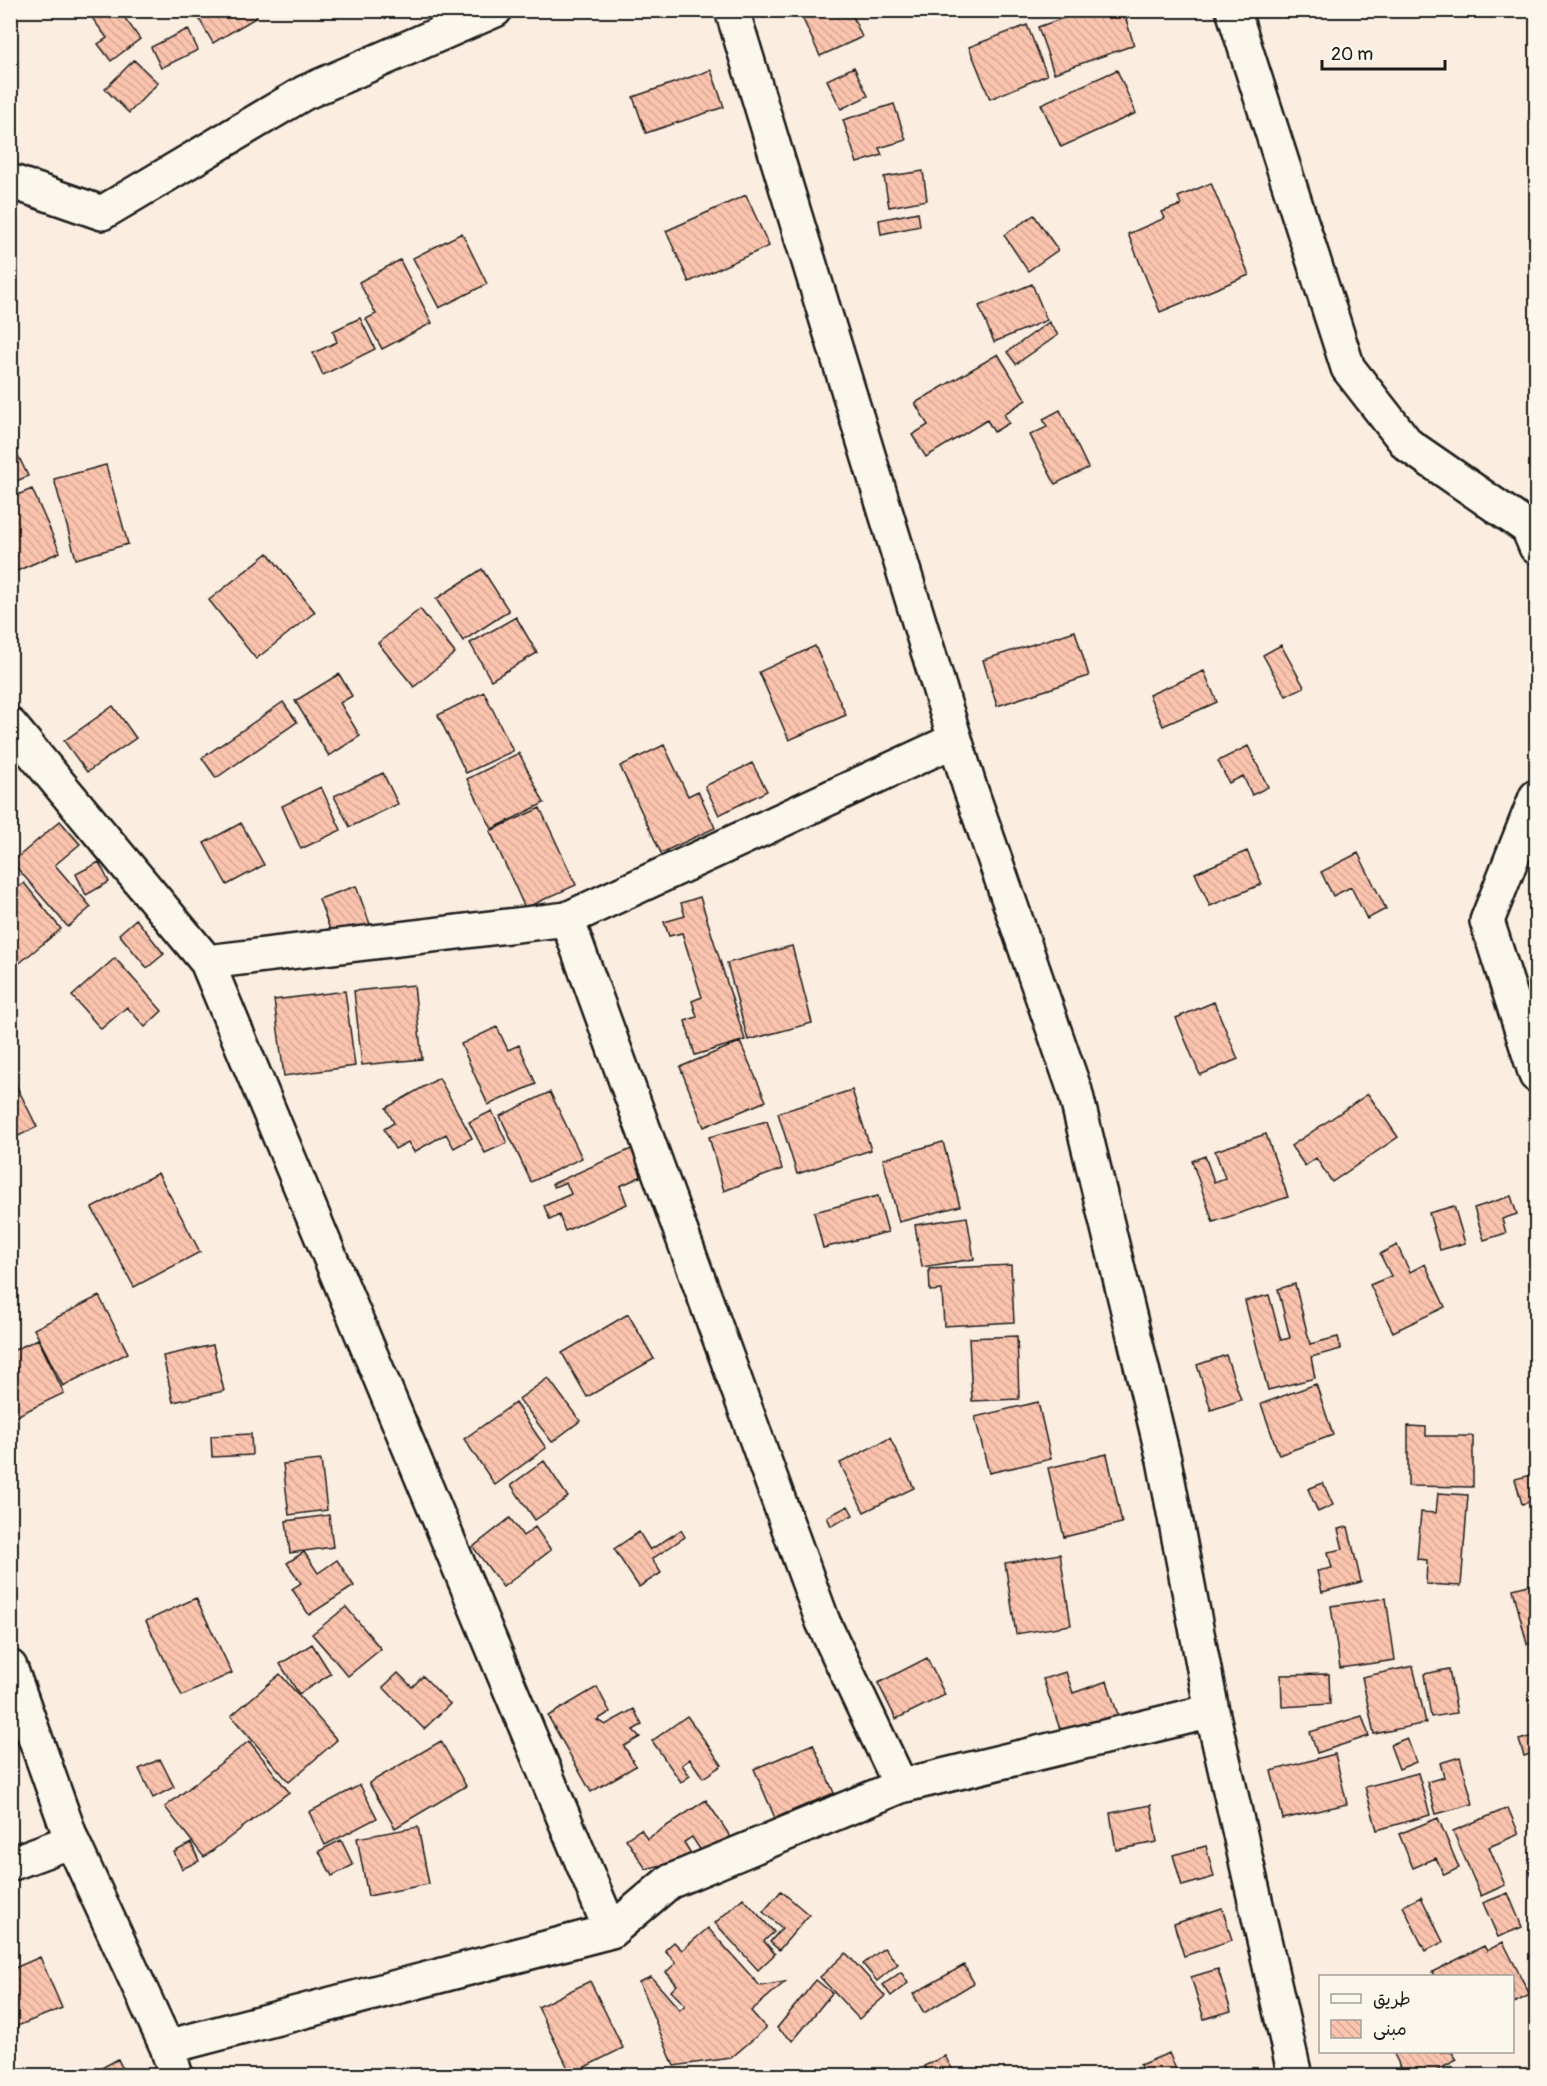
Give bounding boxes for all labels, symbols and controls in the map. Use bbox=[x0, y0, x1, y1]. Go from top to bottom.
scale bar bbox=[1322, 33, 1445, 71]
text: 20 m bbox=[1331, 43, 1373, 66]
legend bbox=[1319, 1975, 1514, 2053]
text: طريق bbox=[1373, 1988, 1411, 2011]
text: مبنى bbox=[1373, 2018, 1407, 2041]

